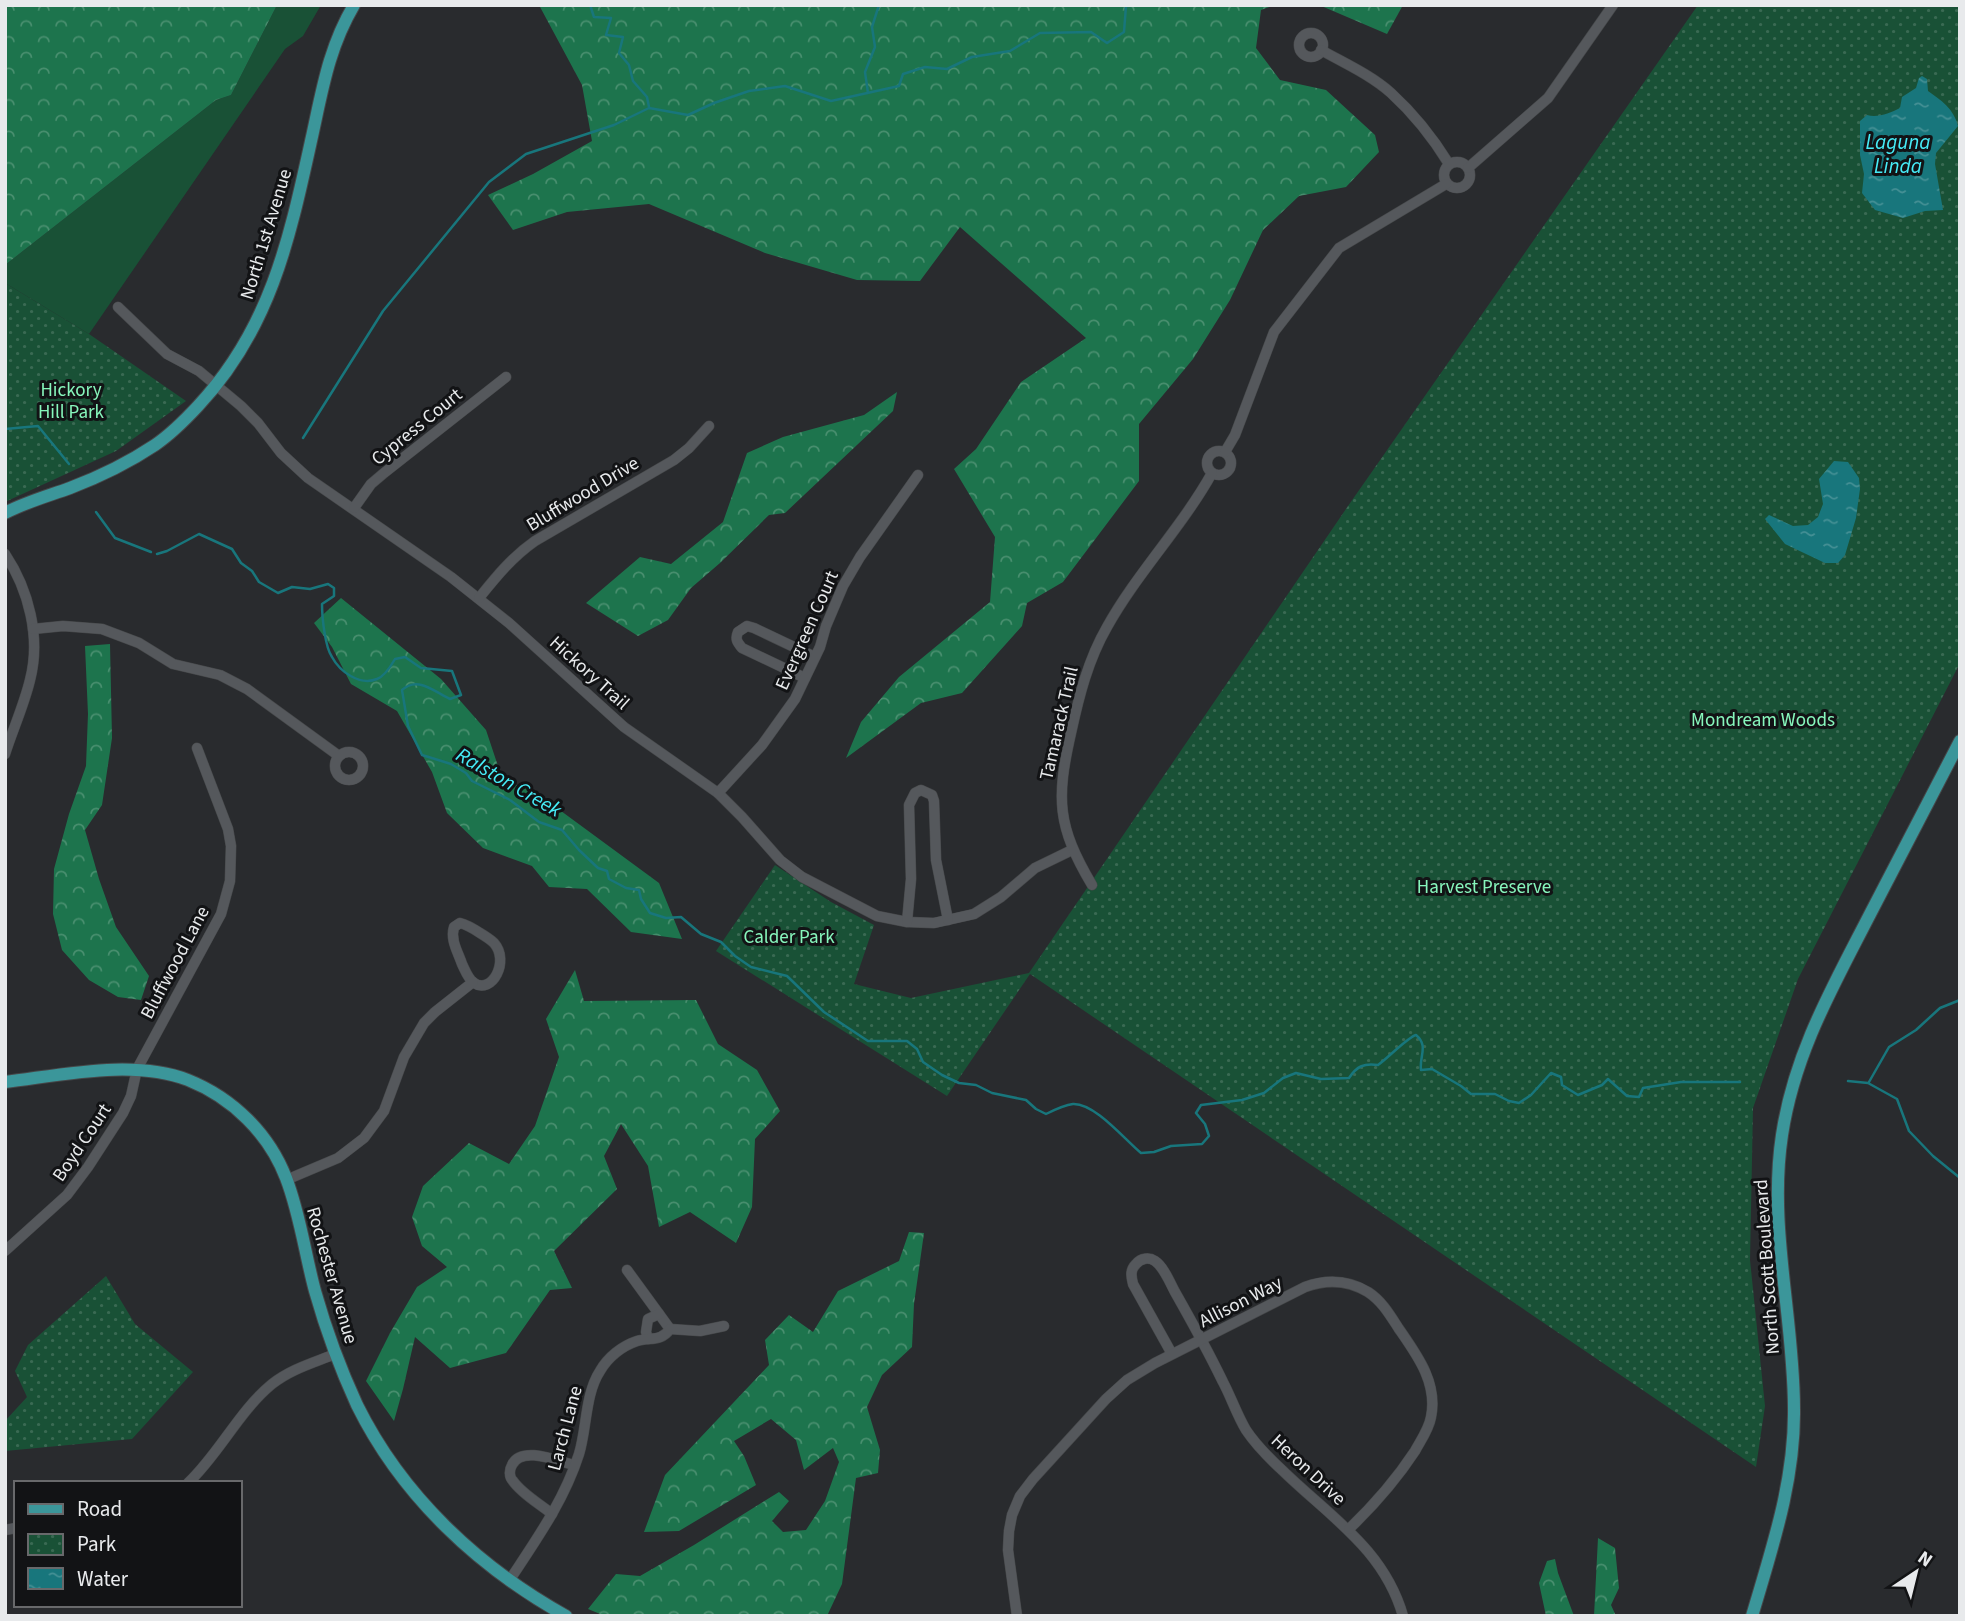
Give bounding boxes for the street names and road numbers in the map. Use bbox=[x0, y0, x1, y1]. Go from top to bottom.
street label: North 1st Avenue bbox=[234, 166, 299, 303]
street label: Cypress Court bbox=[366, 382, 469, 472]
street label: Bluffwood Drive bbox=[521, 450, 644, 539]
street label: Evergreen Court bbox=[769, 566, 846, 695]
street label: Hickory Trail bbox=[543, 630, 635, 716]
street label: Tamarack Trail bbox=[1033, 664, 1086, 783]
street label: Bluffwood Lane bbox=[134, 901, 216, 1024]
street label: Boyd Court bbox=[46, 1098, 119, 1187]
street label: North Scott Boulevard bbox=[1748, 1178, 1787, 1355]
street label: Rochester Avenue bbox=[299, 1204, 364, 1347]
street label: Allison Way bbox=[1194, 1270, 1287, 1335]
street label: Larch Lane bbox=[541, 1383, 590, 1474]
street label: Heron Drive bbox=[1264, 1428, 1352, 1512]

